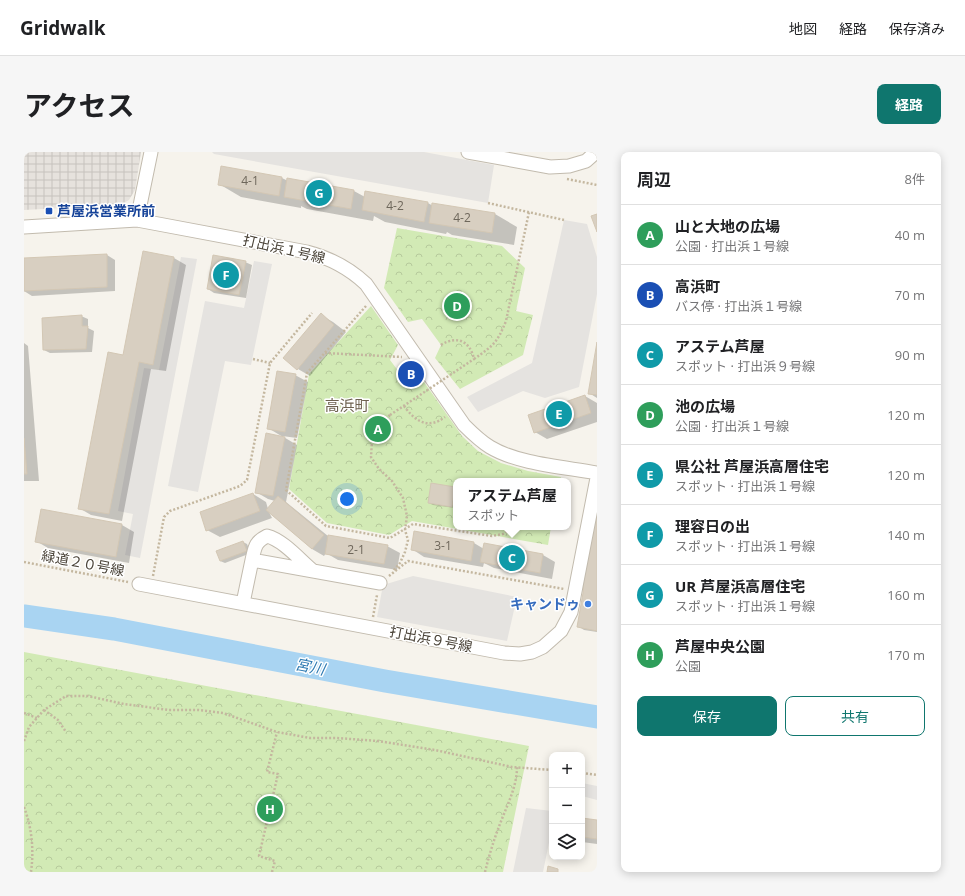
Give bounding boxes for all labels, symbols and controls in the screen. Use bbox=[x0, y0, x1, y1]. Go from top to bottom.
text: Gridwalk bbox=[20, 15, 106, 41]
text: 地図 bbox=[789, 19, 817, 38]
text: 経路 bbox=[839, 19, 867, 38]
text: 保存済み bbox=[889, 19, 945, 38]
button: 経路 bbox=[877, 84, 941, 124]
text: アクセス bbox=[24, 86, 135, 124]
text: 周辺 bbox=[637, 168, 671, 191]
text: 8件 bbox=[905, 170, 925, 188]
house number: 4-1 bbox=[241, 172, 259, 189]
pin: G bbox=[306, 178, 332, 208]
house number: 4-2 bbox=[386, 197, 404, 214]
place label: 芦屋浜営業所前 bbox=[57, 201, 155, 220]
marker: 芦屋浜営業所前 bbox=[44, 206, 54, 216]
house number: 4-2 bbox=[453, 209, 471, 226]
text: 山と大地の広場 bbox=[675, 216, 780, 236]
text: A bbox=[646, 226, 654, 244]
text: 40 m bbox=[895, 226, 925, 244]
street label: 打出浜１号線 bbox=[241, 230, 327, 267]
text: 公園 · 打出浜１号線 bbox=[675, 237, 789, 255]
pin: F bbox=[213, 260, 239, 290]
text: 高浜町 bbox=[675, 276, 720, 296]
text: B bbox=[646, 286, 654, 304]
text: 70 m bbox=[895, 286, 925, 304]
pin: D bbox=[444, 291, 470, 321]
text: バス停 · 打出浜１号線 bbox=[675, 297, 802, 315]
text: アステム芦屋 bbox=[675, 336, 765, 356]
text: C bbox=[646, 346, 654, 364]
text: 90 m bbox=[895, 346, 925, 364]
text: スポット · 打出浜９号線 bbox=[675, 357, 815, 375]
pin: B bbox=[398, 359, 424, 389]
district label: 高浜町 bbox=[324, 395, 370, 415]
text: 池の広場 bbox=[675, 396, 735, 416]
pin: E bbox=[546, 399, 572, 429]
text: D bbox=[645, 406, 655, 424]
text: 120 m bbox=[887, 406, 925, 424]
pin: A bbox=[365, 414, 391, 444]
text: 公園 · 打出浜１号線 bbox=[675, 417, 789, 435]
text: 県公社 芦屋浜高層住宅 bbox=[675, 456, 829, 476]
text: E bbox=[646, 466, 654, 484]
text: 120 m bbox=[887, 466, 925, 484]
text: スポット · 打出浜１号線 bbox=[675, 477, 815, 495]
popup bbox=[453, 478, 571, 530]
text: アステム芦屋 bbox=[467, 485, 557, 505]
your location bbox=[337, 489, 357, 509]
text: スポット bbox=[467, 506, 519, 524]
text: 理容日の出 bbox=[675, 516, 750, 536]
text: F bbox=[646, 526, 654, 544]
text: 140 m bbox=[887, 526, 925, 544]
house number: 3-1 bbox=[434, 537, 452, 554]
text: スポット · 打出浜１号線 bbox=[675, 537, 815, 555]
house number: 2-1 bbox=[347, 541, 365, 558]
pin: C bbox=[499, 543, 525, 573]
street label: 緑道２０号線 bbox=[40, 545, 126, 580]
text: UR 芦屋浜高層住宅 bbox=[675, 576, 805, 596]
text: G bbox=[645, 586, 655, 604]
text: 160 m bbox=[887, 586, 925, 604]
place label: キャンドゥ bbox=[510, 594, 580, 613]
text: スポット · 打出浜１号線 bbox=[675, 597, 815, 615]
marker: キャンドゥ bbox=[583, 599, 593, 609]
street label: 打出浜９号線 bbox=[388, 621, 474, 656]
text: 芦屋中央公園 bbox=[675, 636, 765, 656]
text: H bbox=[645, 646, 655, 664]
text: 170 m bbox=[887, 646, 925, 664]
water label: 宮川 bbox=[294, 653, 329, 679]
text: 公園 bbox=[675, 657, 701, 675]
button: 保存 bbox=[637, 696, 777, 736]
button: 共有 bbox=[785, 696, 925, 736]
map controls bbox=[549, 752, 585, 860]
button: + bbox=[549, 752, 585, 788]
button: − bbox=[549, 788, 585, 824]
pin: H bbox=[257, 794, 283, 824]
button: layers bbox=[549, 824, 585, 860]

